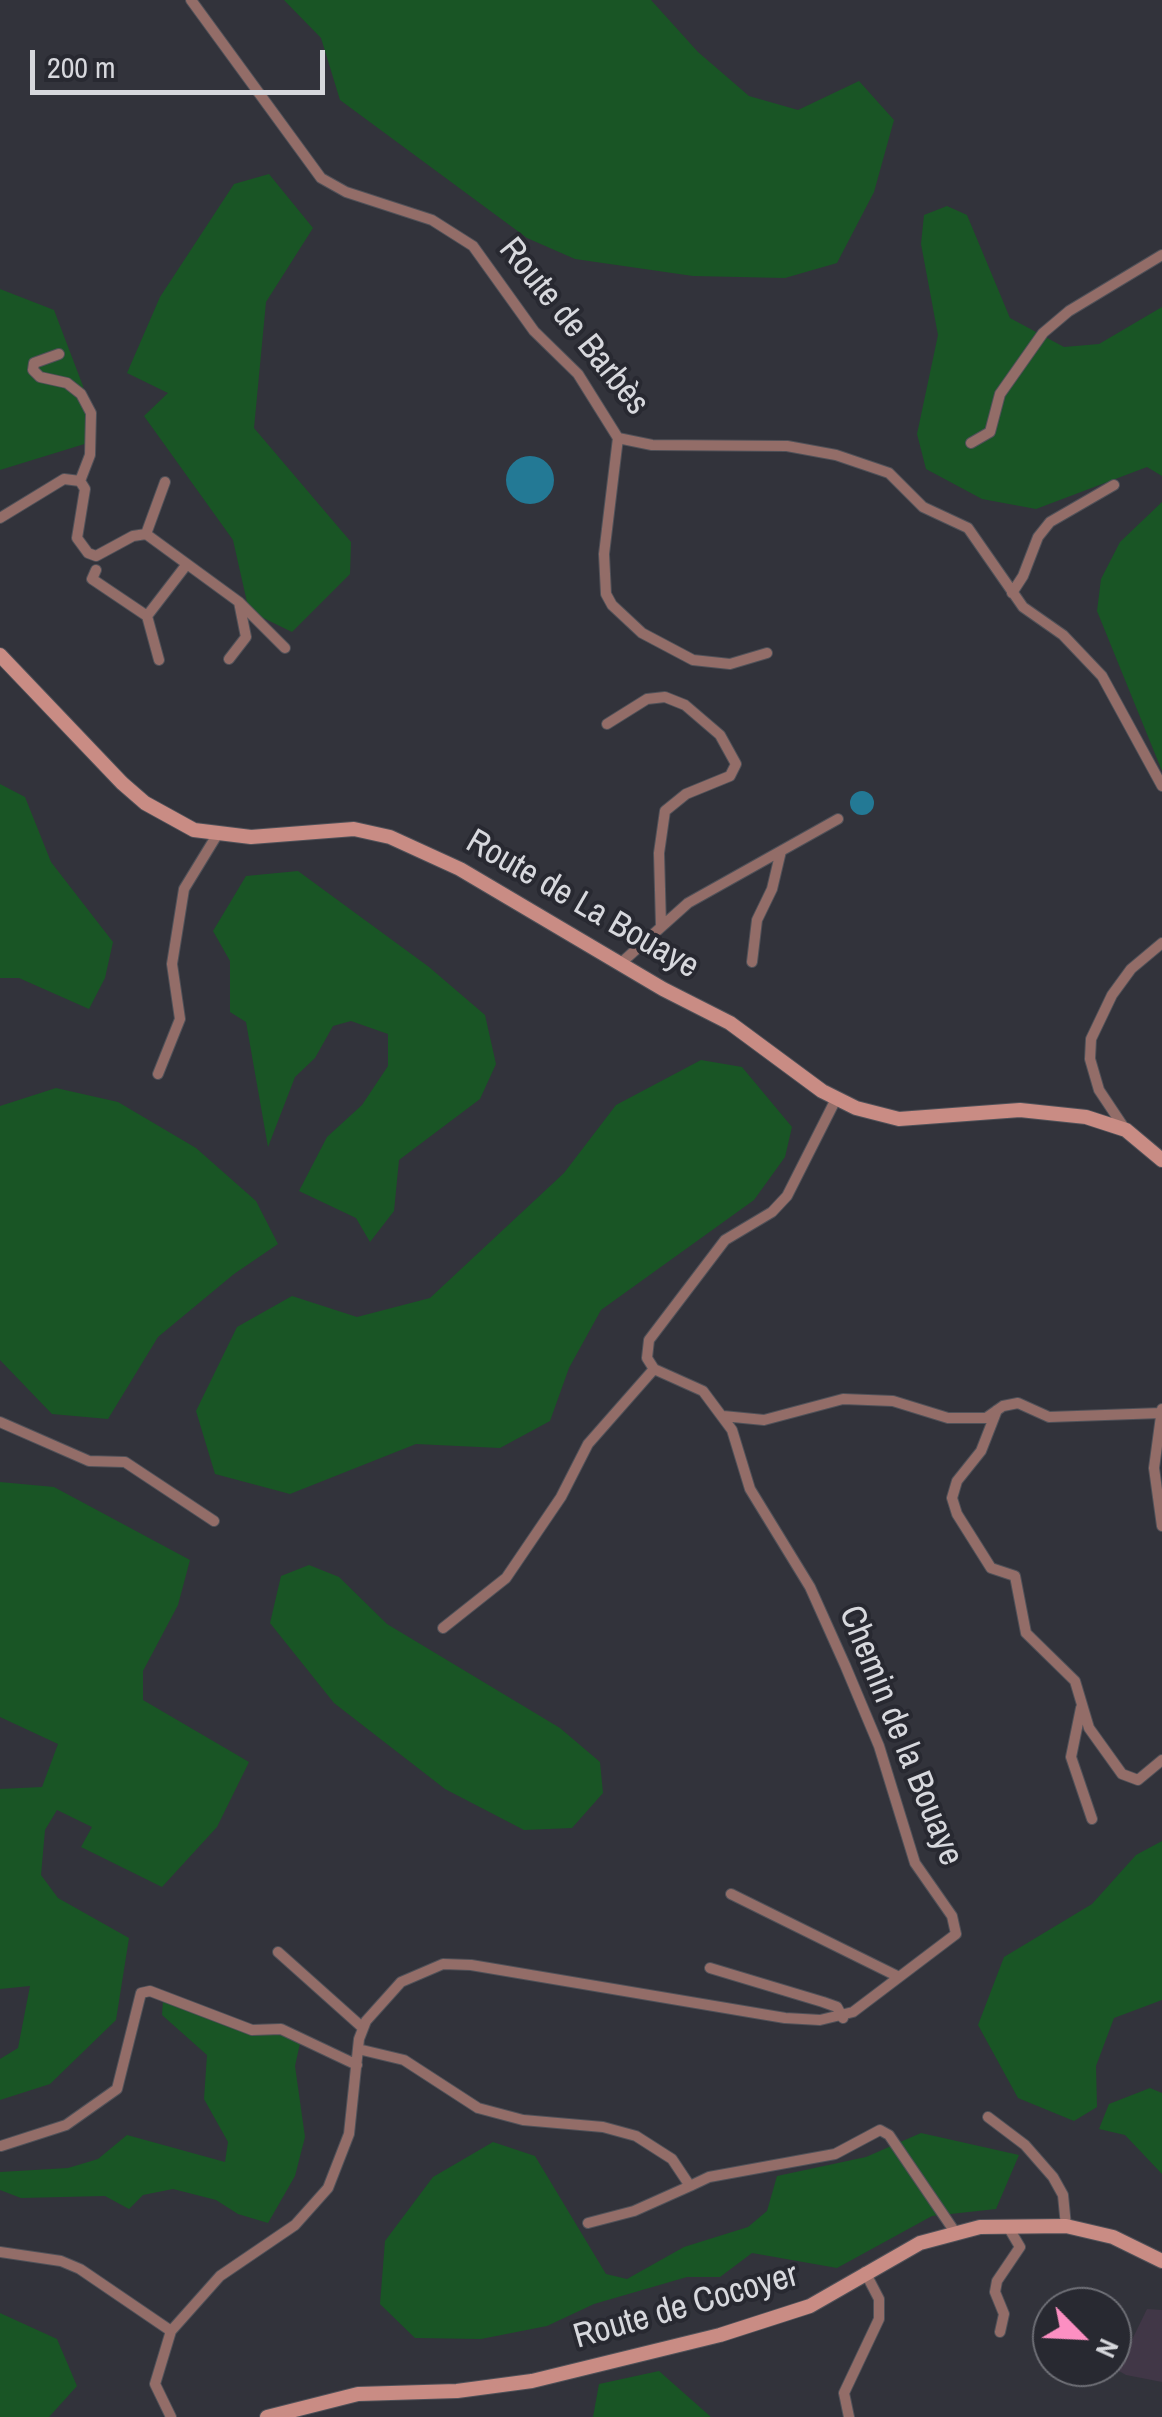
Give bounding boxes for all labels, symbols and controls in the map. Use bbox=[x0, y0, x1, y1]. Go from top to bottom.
scale bar bbox=[35, 30, 330, 92]
text: 200 m bbox=[47, 47, 115, 87]
street label: Route de Barbès bbox=[489, 230, 657, 424]
street label: Route de La Bouaye bbox=[458, 821, 706, 989]
street label: Chemin de la Bouaye bbox=[829, 1600, 971, 1872]
street label: Route de Cocoyer bbox=[569, 2255, 803, 2359]
north arrow bbox=[1032, 2287, 1132, 2387]
text: N bbox=[1087, 2333, 1128, 2364]

